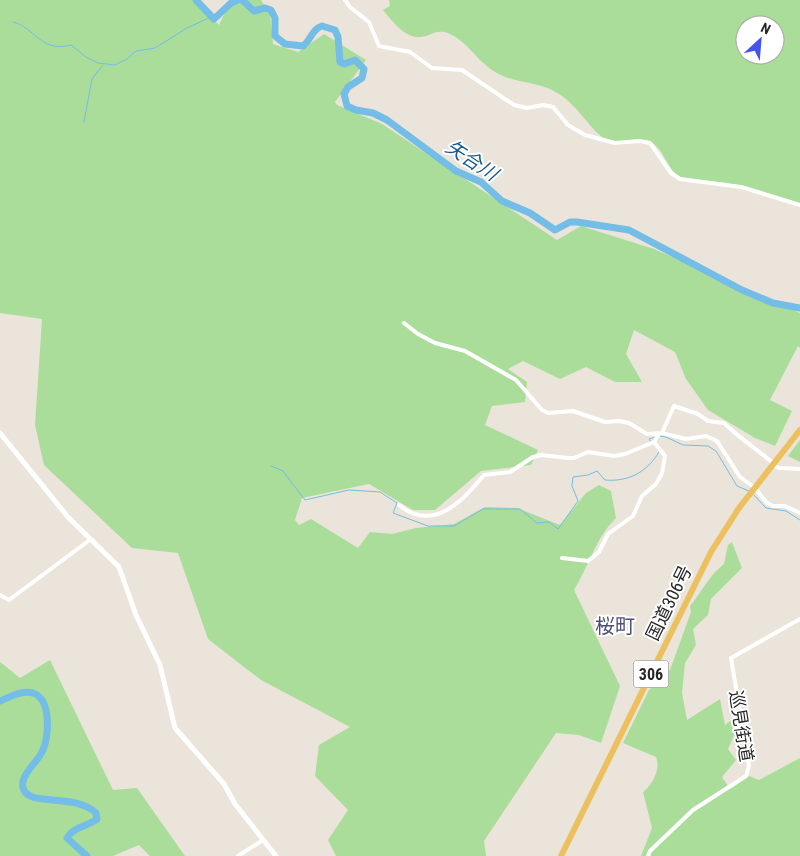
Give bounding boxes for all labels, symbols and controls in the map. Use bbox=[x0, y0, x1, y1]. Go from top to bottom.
north arrow bbox=[735, 15, 785, 65]
text: N bbox=[758, 19, 773, 37]
water label: 矢合川 bbox=[442, 135, 504, 187]
street label: 国道306号 bbox=[641, 562, 696, 644]
district label: 桜町 bbox=[595, 614, 635, 638]
road number: 306 bbox=[634, 661, 668, 688]
street label: 巡見街道 bbox=[725, 689, 757, 763]

